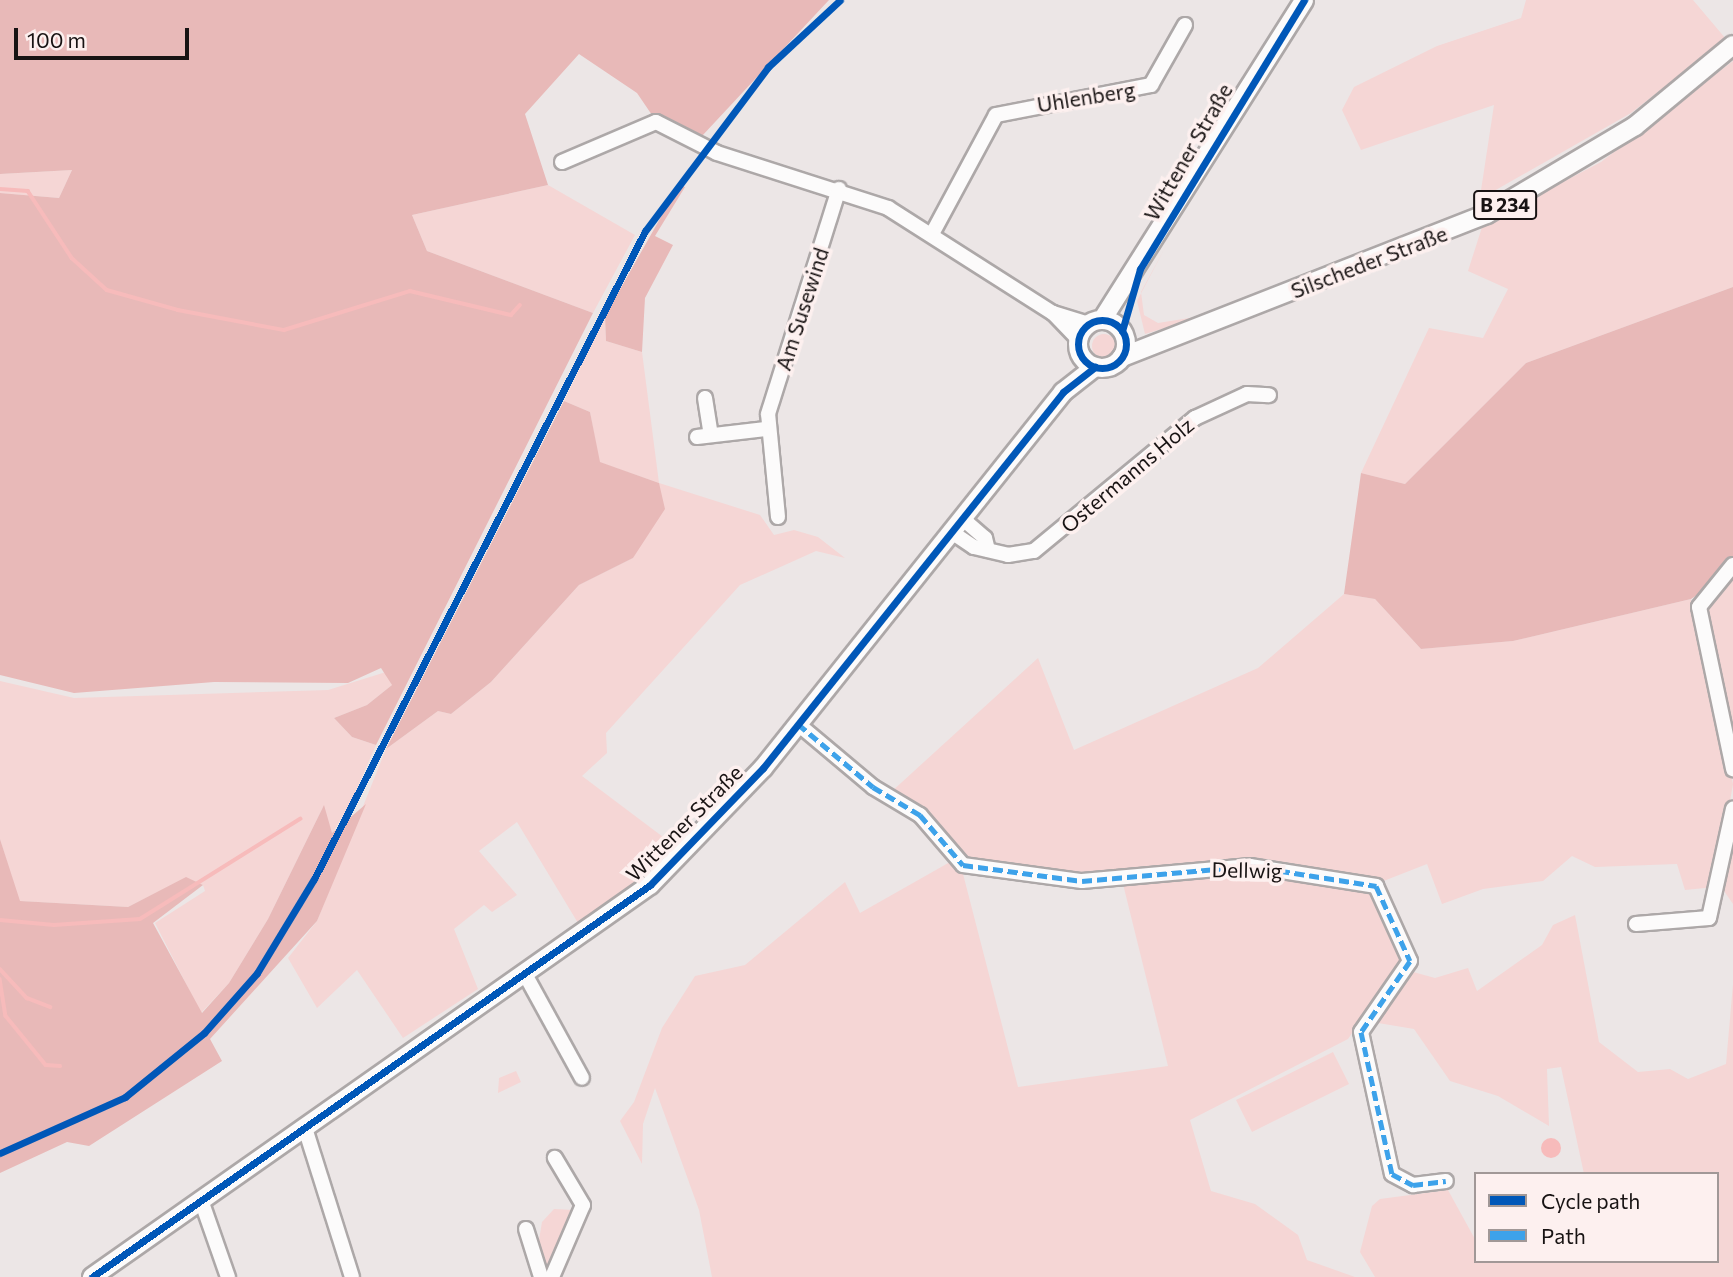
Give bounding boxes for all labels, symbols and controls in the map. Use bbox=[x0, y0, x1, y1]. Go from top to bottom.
scale bar bbox=[18, 14, 192, 58]
text: 100 m bbox=[27, 27, 86, 52]
street label: Uhlenberg bbox=[1035, 77, 1137, 117]
street label: Wittener Straße bbox=[1139, 79, 1237, 225]
road number: B 234 bbox=[1472, 190, 1538, 220]
street label: Silscheder Straße bbox=[1287, 221, 1451, 303]
street label: Am Susewind bbox=[770, 244, 834, 374]
street label: Ostermanns Holz bbox=[1055, 412, 1199, 538]
street label: Wittener Straße bbox=[621, 760, 747, 886]
street label: Dellwig bbox=[1211, 857, 1283, 883]
legend bbox=[1474, 1172, 1719, 1263]
text: Cycle path bbox=[1541, 1188, 1640, 1213]
text: Path bbox=[1541, 1223, 1586, 1248]

